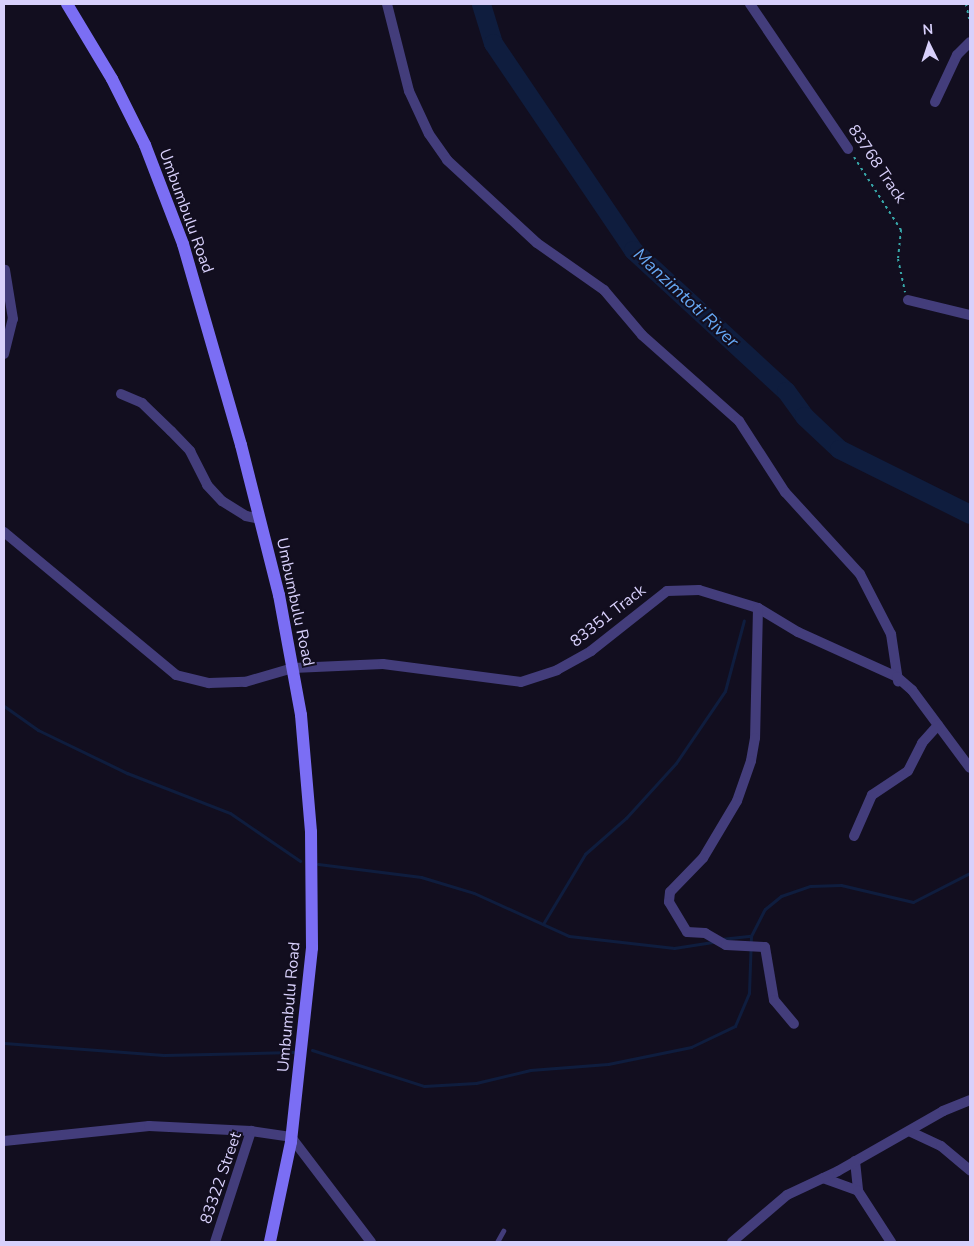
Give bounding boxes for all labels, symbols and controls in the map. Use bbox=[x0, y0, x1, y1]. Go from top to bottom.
north arrow bbox=[904, 20, 954, 70]
text: N bbox=[922, 20, 934, 39]
street label: 83768 Track bbox=[844, 121, 910, 207]
street label: Umbumbulu Road bbox=[155, 146, 217, 276]
water label: Manzimtoti River bbox=[629, 244, 743, 352]
street label: Umbumbulu Road bbox=[272, 536, 318, 668]
street label: 83351 Track bbox=[567, 581, 649, 651]
street label: Umbumbulu Road bbox=[274, 941, 304, 1073]
street label: 83322 Street bbox=[196, 1130, 246, 1226]

